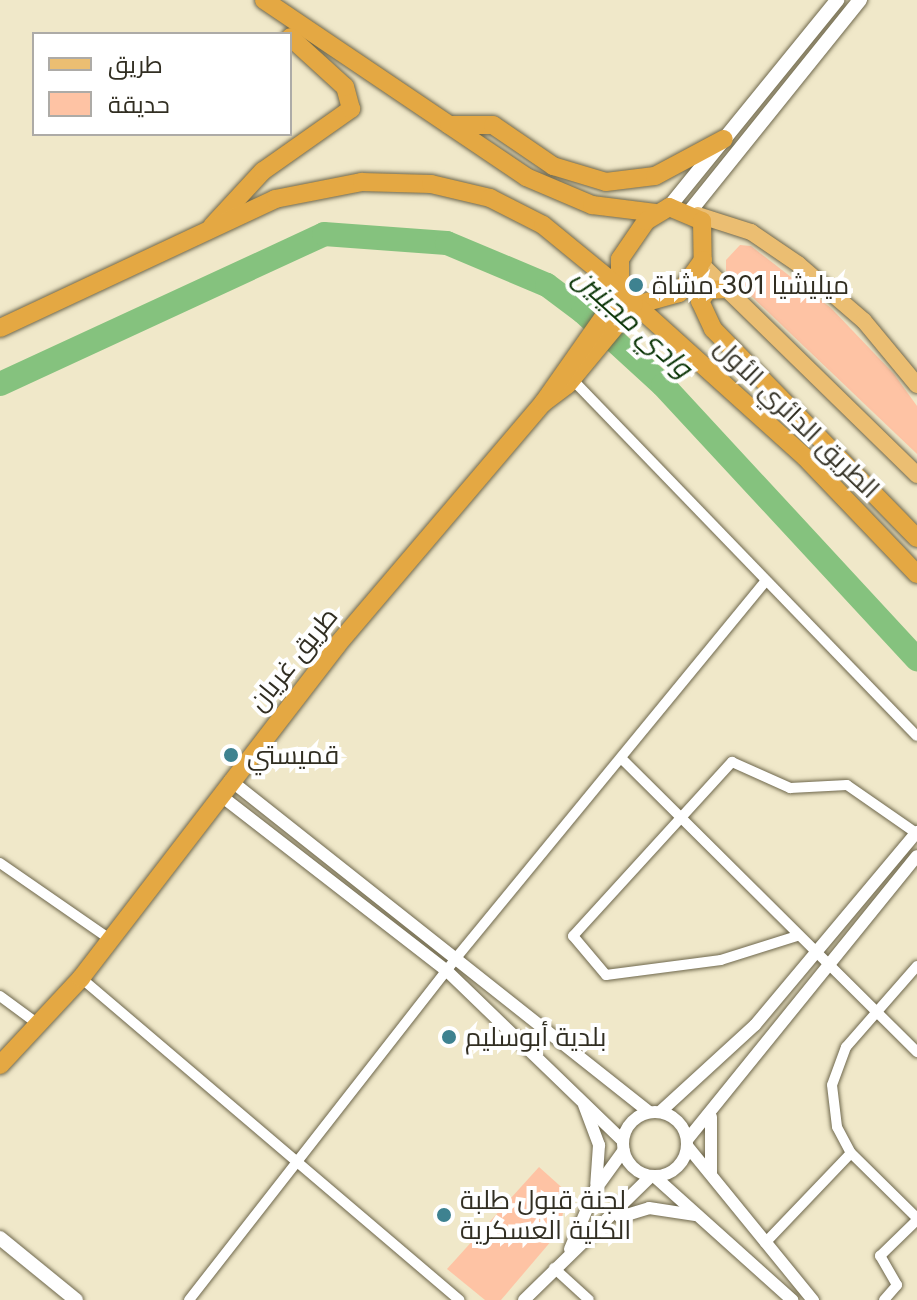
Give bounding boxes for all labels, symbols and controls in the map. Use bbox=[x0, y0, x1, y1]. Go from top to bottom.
legend bbox=[32, 32, 292, 136]
text: طريق bbox=[108, 50, 163, 79]
text: حديقة bbox=[108, 90, 170, 119]
water label: وادي مجينين bbox=[567, 260, 699, 384]
place label: ميليشيا 301 مشاة bbox=[652, 269, 849, 301]
marker: ميليشيا 301 مشاة bbox=[627, 276, 645, 294]
street label: الطريق الدائري الأول bbox=[708, 332, 886, 504]
street label: طريق غريان bbox=[242, 601, 344, 717]
place label: قميستي bbox=[247, 739, 339, 771]
marker: قميستي bbox=[222, 746, 240, 764]
place label: بلدية أبوسليم bbox=[465, 1021, 606, 1053]
marker: بلدية أبوسليم bbox=[440, 1028, 458, 1046]
place label: لجنة قبول طلبة الكلية العسكرية bbox=[460, 1184, 631, 1246]
marker: لجنة قبول طلبة الكلية العسكرية bbox=[435, 1206, 453, 1224]

